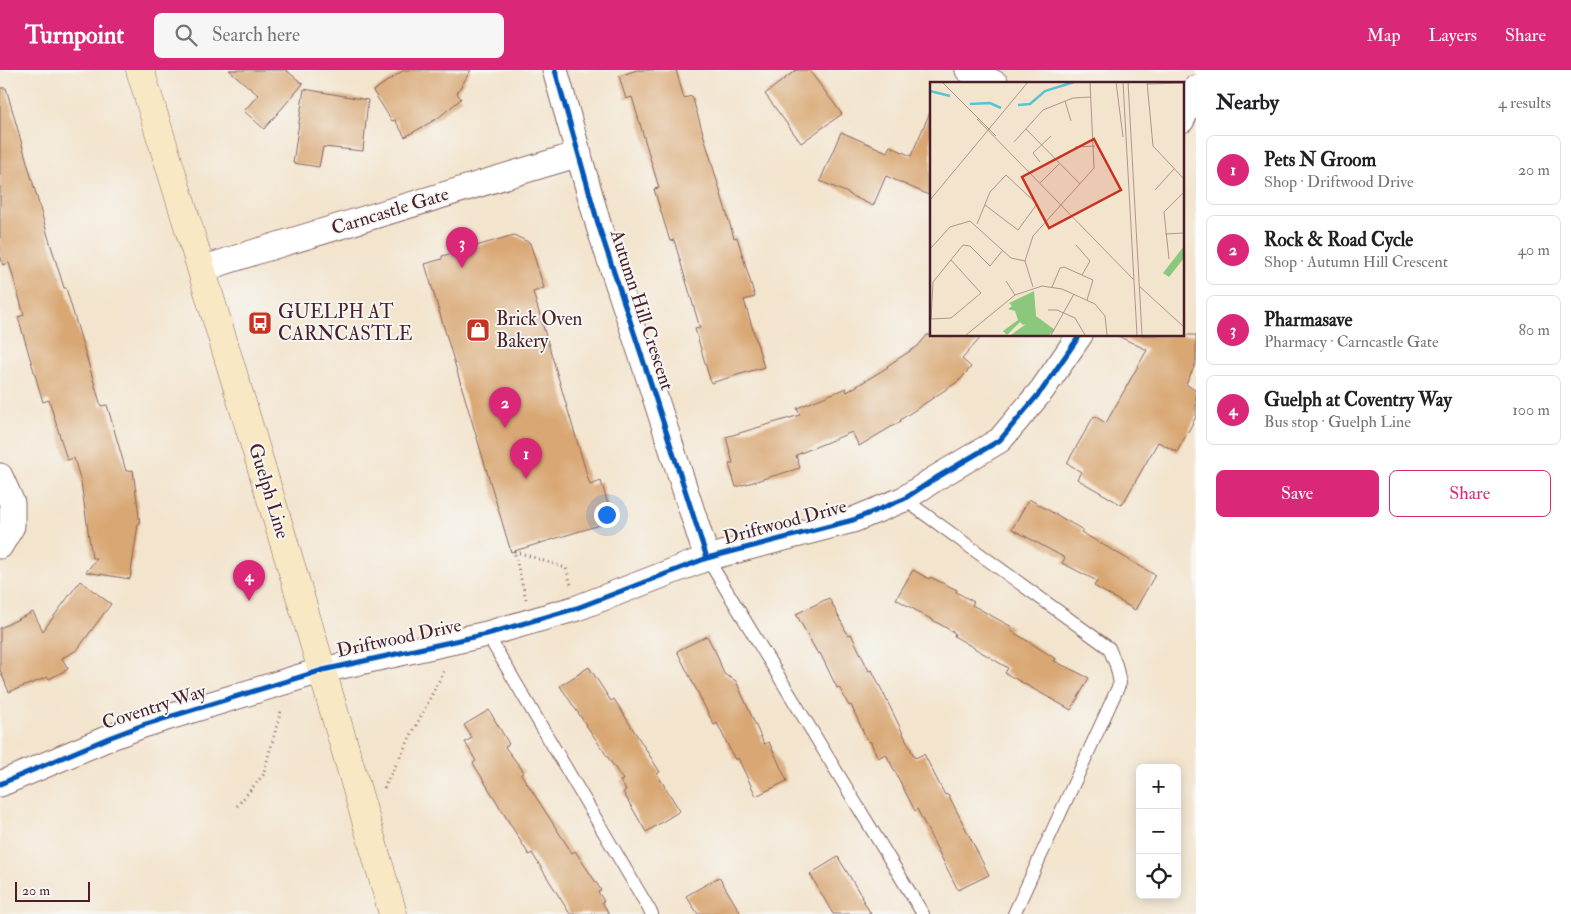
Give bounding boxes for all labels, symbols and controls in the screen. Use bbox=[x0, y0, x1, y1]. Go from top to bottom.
search box bbox=[154, 13, 504, 58]
text: Turnpoint bbox=[25, 20, 124, 51]
icon: search bbox=[172, 21, 200, 49]
text: Search here bbox=[212, 23, 300, 47]
text: Map bbox=[1367, 24, 1401, 47]
text: Layers bbox=[1429, 24, 1477, 47]
text: Share bbox=[1505, 24, 1546, 47]
inset map bbox=[930, 82, 1184, 336]
text: Nearby bbox=[1216, 89, 1279, 116]
text: 4 results bbox=[1498, 93, 1551, 113]
text: Pets N Groom bbox=[1264, 148, 1376, 172]
text: 1 bbox=[1230, 160, 1236, 180]
text: 20 m bbox=[1518, 160, 1550, 180]
text: Shop · Driftwood Drive bbox=[1264, 172, 1414, 192]
street label: Carncastle Gate bbox=[329, 182, 452, 240]
street label: Autumn Hill Crescent bbox=[604, 226, 679, 393]
pin: 3 bbox=[446, 227, 478, 268]
text: Rock & Road Cycle bbox=[1264, 228, 1413, 252]
text: 2 bbox=[1229, 240, 1237, 260]
text: 40 m bbox=[1517, 240, 1550, 260]
text: Shop · Autumn Hill Crescent bbox=[1264, 252, 1448, 272]
place label: GUELPH AT CARNCASTLE bbox=[278, 300, 413, 346]
place label: Brick Oven Bakery bbox=[496, 307, 583, 353]
text: Pharmasave bbox=[1264, 308, 1353, 332]
bus stop icon: GUELPH AT CARNCASTLE bbox=[247, 310, 273, 336]
shop icon: Brick Oven Bakery bbox=[465, 317, 491, 343]
text: 3 bbox=[1230, 320, 1236, 340]
text: 80 m bbox=[1519, 320, 1550, 340]
text: Pharmacy · Carncastle Gate bbox=[1264, 332, 1439, 352]
pin: 2 bbox=[489, 387, 521, 428]
text: Guelph at Coventry Way bbox=[1264, 388, 1452, 412]
text: 4 bbox=[1229, 400, 1237, 420]
text: 100 m bbox=[1512, 400, 1550, 420]
text: Bus stop · Guelph Line bbox=[1264, 412, 1411, 432]
pin: 1 bbox=[510, 438, 542, 479]
street label: Guelph Line bbox=[242, 440, 295, 542]
button: Save bbox=[1216, 470, 1379, 517]
button: Share bbox=[1389, 470, 1551, 517]
street label: Driftwood Drive bbox=[721, 494, 849, 550]
your location bbox=[594, 502, 620, 528]
pin: 4 bbox=[233, 560, 265, 601]
street label: Driftwood Drive bbox=[335, 613, 463, 663]
street label: Coventry Way bbox=[99, 679, 210, 735]
map controls bbox=[1136, 764, 1181, 899]
button: + bbox=[1136, 764, 1181, 809]
button: − bbox=[1136, 809, 1181, 854]
button: locate bbox=[1136, 854, 1181, 899]
scale bar bbox=[15, 879, 90, 902]
text: 20 m bbox=[22, 882, 50, 899]

